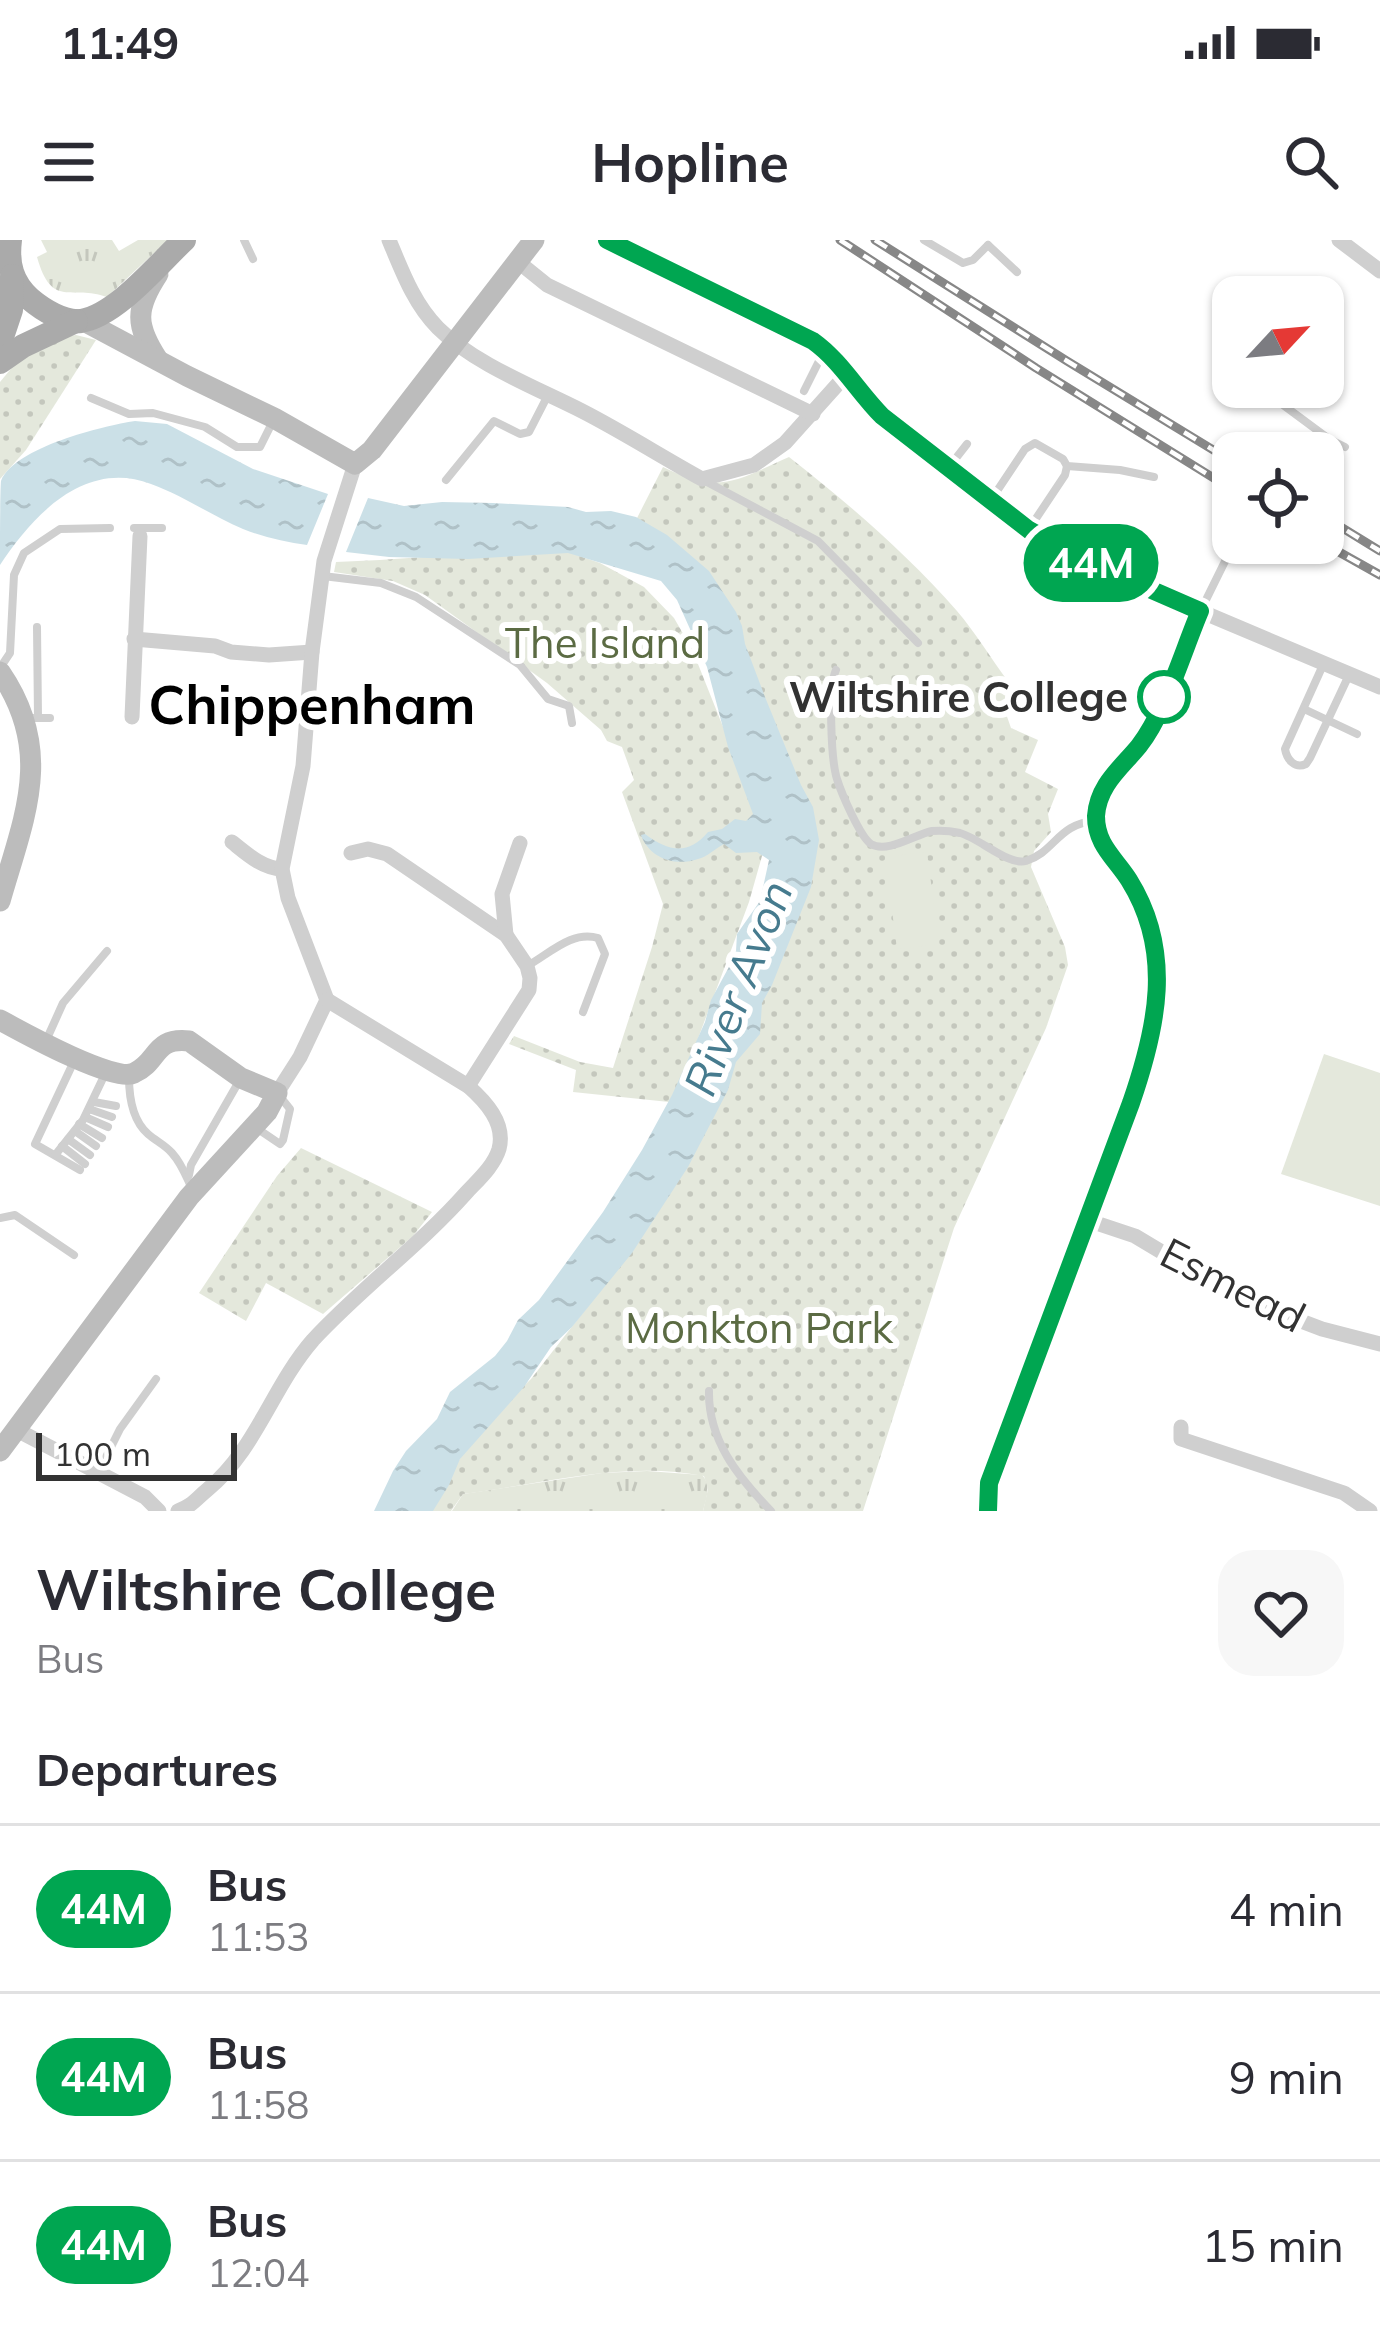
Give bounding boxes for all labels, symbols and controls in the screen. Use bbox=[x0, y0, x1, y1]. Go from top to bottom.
text: 11:49 bbox=[60, 14, 179, 70]
text: Hopline bbox=[591, 128, 789, 196]
icon: menu bbox=[36, 129, 102, 195]
icon: search bbox=[1278, 129, 1344, 195]
north arrow bbox=[1212, 276, 1344, 408]
map controls bbox=[1212, 276, 1344, 564]
button: locate bbox=[1212, 432, 1344, 564]
line badge: 44M bbox=[1022, 524, 1160, 602]
text: 44M bbox=[1048, 536, 1134, 589]
park label: The Island bbox=[505, 616, 705, 669]
district label: Chippenham bbox=[148, 670, 476, 738]
place label: Wiltshire College bbox=[789, 670, 1128, 723]
marker: Wiltshire College bbox=[1139, 672, 1189, 722]
water label: River Avon bbox=[671, 872, 804, 1103]
street label: Esmead bbox=[1152, 1226, 1314, 1343]
park label: Monkton Park bbox=[625, 1301, 893, 1354]
scale bar bbox=[36, 1427, 237, 1480]
text: 100 m bbox=[54, 1433, 151, 1474]
button: heart bbox=[1218, 1550, 1344, 1676]
text: Wiltshire College bbox=[36, 1553, 496, 1624]
text: Bus bbox=[36, 1634, 104, 1683]
text: Departures bbox=[36, 1741, 278, 1797]
text: Bus bbox=[207, 1856, 287, 1912]
text: 4 min bbox=[1229, 1881, 1344, 1937]
text: 44M bbox=[60, 1882, 147, 1935]
text: 11:53 bbox=[207, 1912, 309, 1961]
text: Bus bbox=[207, 2024, 287, 2080]
text: 9 min bbox=[1229, 2049, 1344, 2105]
text: 44M bbox=[60, 2050, 147, 2103]
text: 11:58 bbox=[207, 2080, 309, 2129]
text: Bus bbox=[207, 2192, 287, 2248]
text: 15 min bbox=[1202, 2217, 1344, 2273]
text: 44M bbox=[60, 2218, 147, 2271]
text: 12:04 bbox=[207, 2248, 309, 2297]

